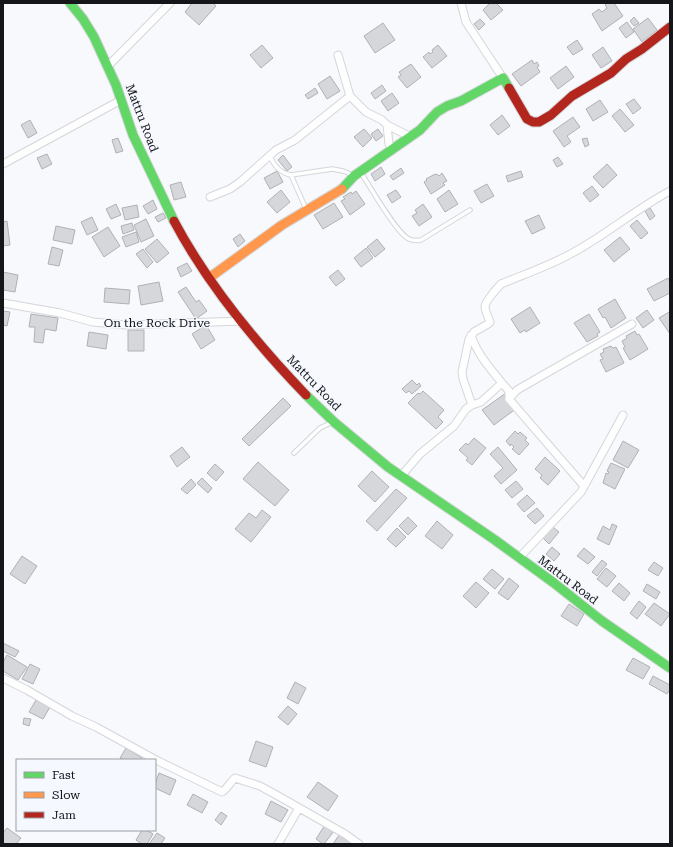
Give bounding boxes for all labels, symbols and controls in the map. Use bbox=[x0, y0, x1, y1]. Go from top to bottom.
street label: Mattru Road bbox=[123, 82, 161, 154]
street label: On the Rock Drive bbox=[104, 316, 211, 330]
street label: Mattru Road bbox=[284, 352, 344, 414]
street label: Mattru Road bbox=[535, 553, 601, 607]
legend bbox=[16, 759, 156, 831]
text: Fast bbox=[52, 768, 76, 782]
text: Slow bbox=[52, 788, 80, 802]
text: Jam bbox=[52, 808, 76, 822]

